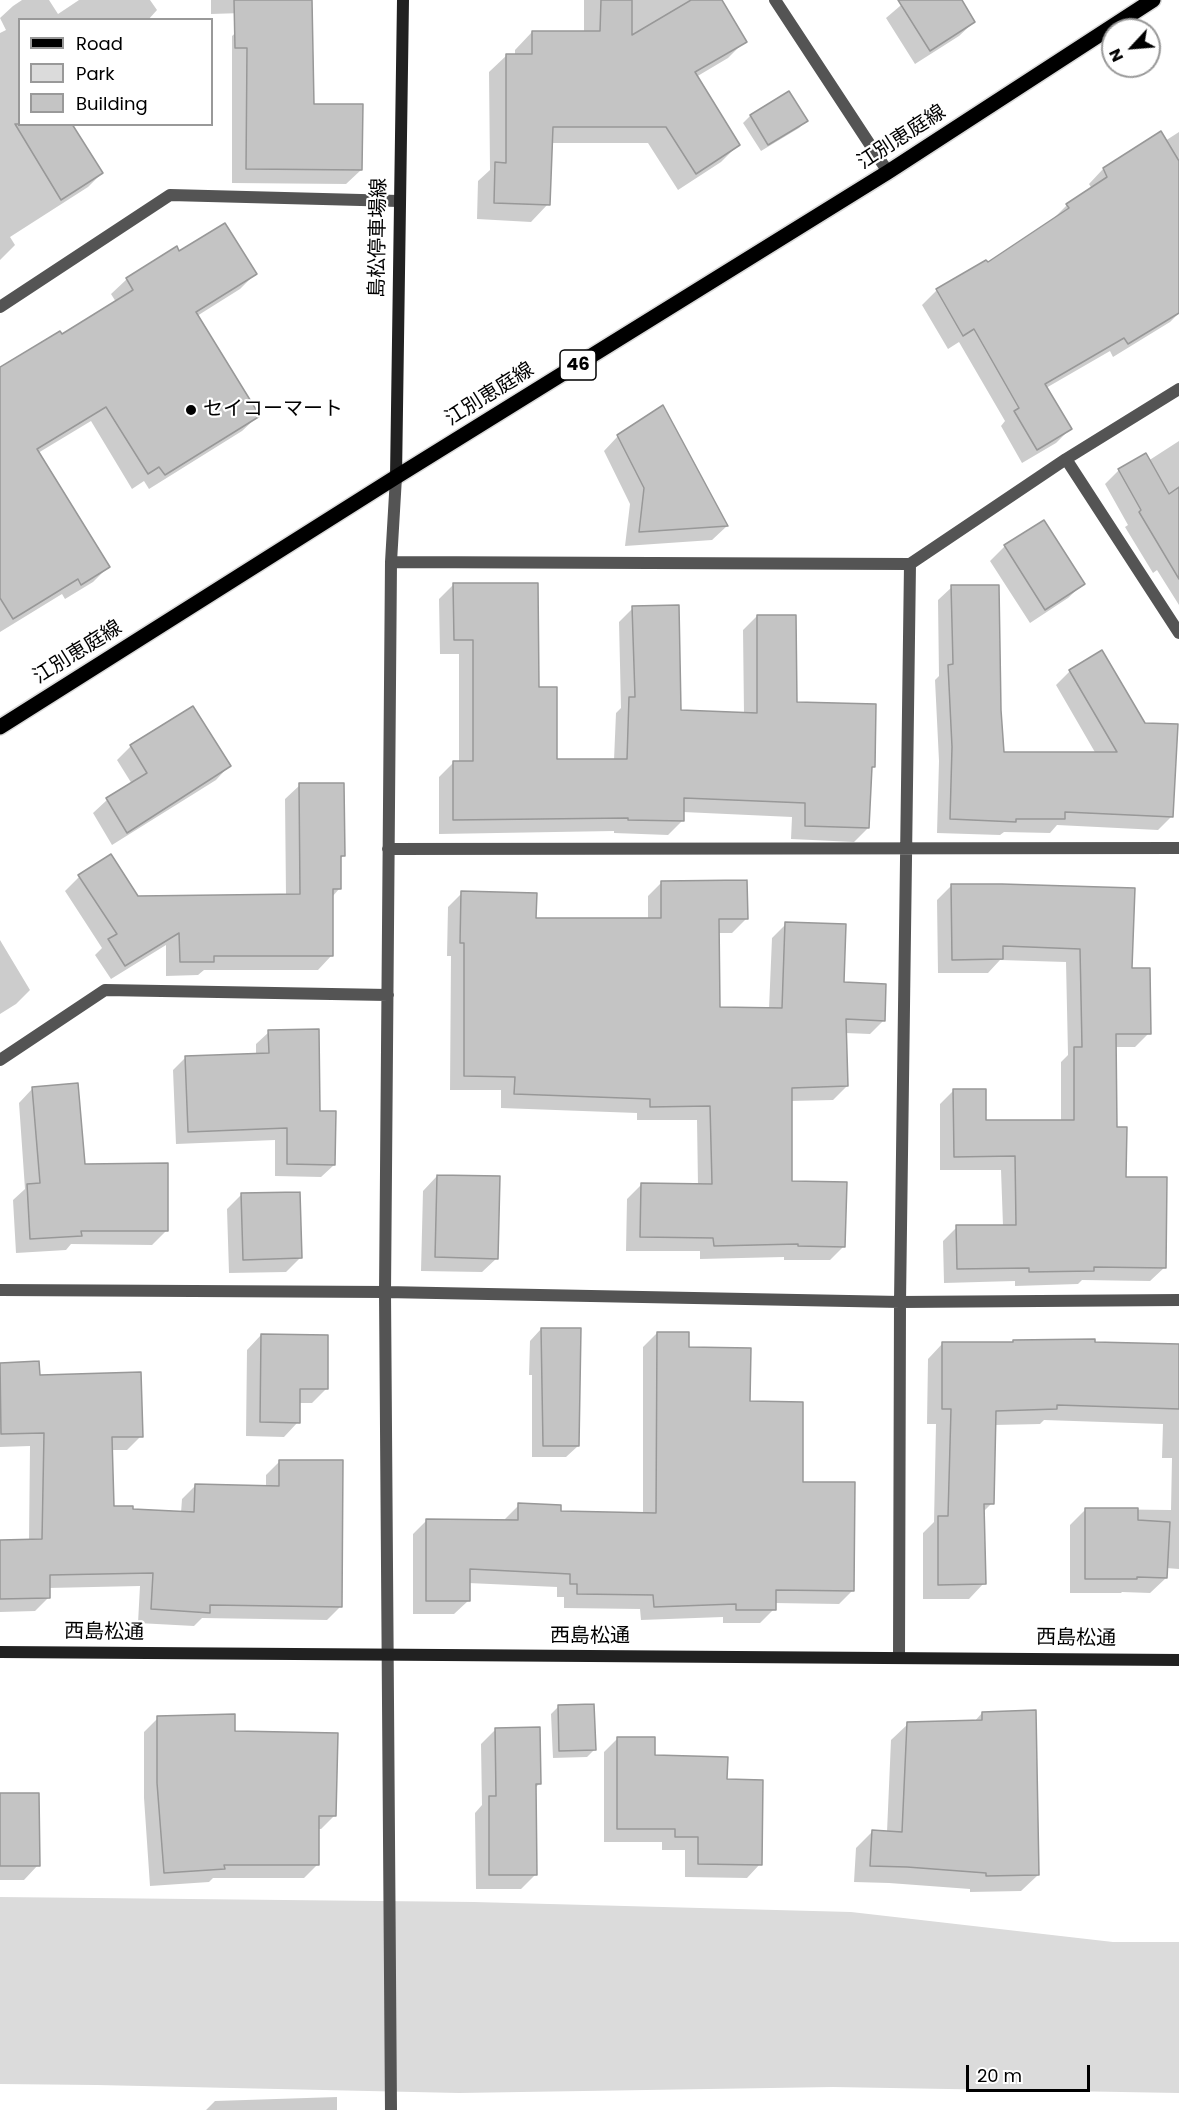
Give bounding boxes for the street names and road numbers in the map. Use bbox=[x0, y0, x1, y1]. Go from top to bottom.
street label: 江別恵庭線 bbox=[854, 101, 950, 175]
street label: 島松停車場線 bbox=[366, 178, 392, 298]
road number: 46 bbox=[560, 350, 596, 380]
street label: 江別恵庭線 bbox=[441, 358, 539, 432]
street label: 江別恵庭線 bbox=[29, 616, 127, 690]
street label: 西島松通 bbox=[64, 1620, 144, 1646]
street label: 西島松通 bbox=[550, 1625, 630, 1649]
street label: 西島松通 bbox=[1036, 1626, 1116, 1652]

